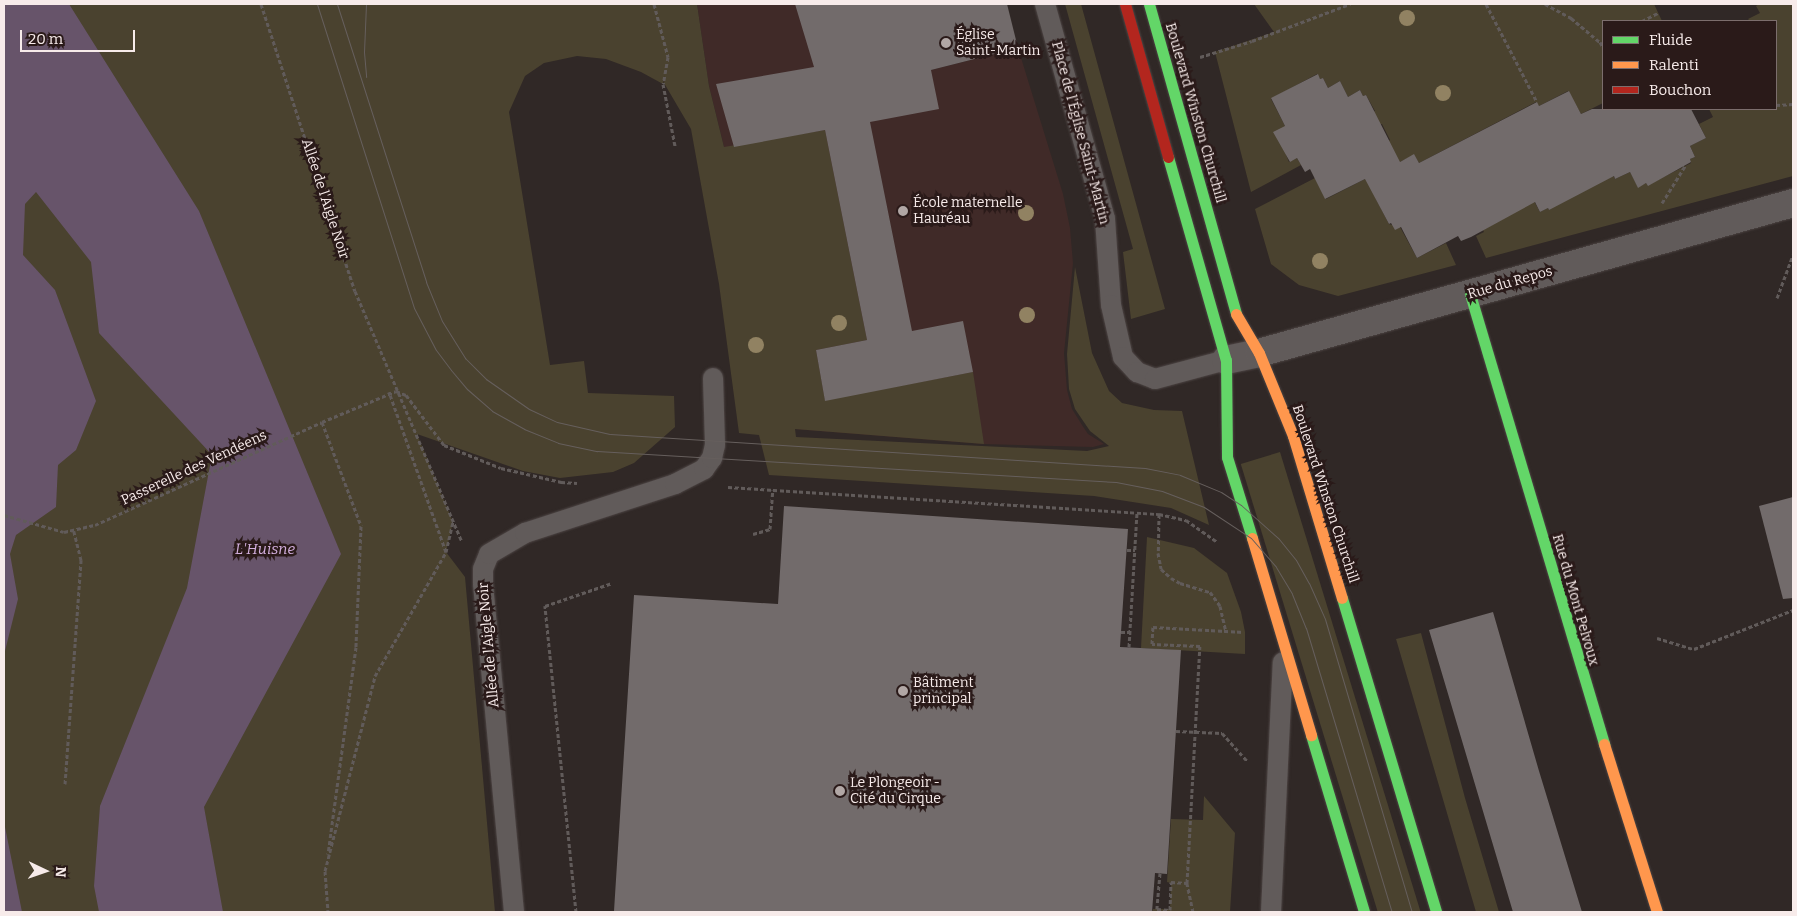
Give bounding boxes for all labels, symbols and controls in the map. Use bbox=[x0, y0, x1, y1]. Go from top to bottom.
scale bar bbox=[22, 20, 138, 52]
legend bbox=[1602, 20, 1777, 110]
street label: Boulevard Winston Churchill bbox=[1161, 21, 1229, 205]
place label: Église Saint-Martin bbox=[956, 27, 1040, 59]
text: 20 m bbox=[28, 30, 63, 48]
text: Fluide bbox=[1649, 31, 1692, 49]
marker: Église Saint-Martin bbox=[940, 37, 952, 49]
street label: Place de l'Église Saint-Martin bbox=[1047, 40, 1113, 226]
text: Ralenti bbox=[1649, 56, 1699, 74]
text: Bouchon bbox=[1649, 81, 1711, 99]
street label: Allée de l'Aigle Noir bbox=[298, 137, 352, 261]
place label: École maternelle Hauréau bbox=[913, 195, 1023, 228]
marker: École maternelle Hauréau bbox=[897, 205, 909, 217]
street label: Rue du Repos bbox=[1466, 263, 1554, 303]
street label: Boulevard Winston Churchill bbox=[1288, 403, 1362, 585]
street label: Passerelle des Vendéens bbox=[119, 427, 269, 509]
street label: Rue du Mont Pelvoux bbox=[1548, 532, 1602, 668]
water label: L'Huisne bbox=[235, 541, 295, 559]
street label: Allée de l'Aigle Noir bbox=[475, 582, 503, 708]
place label: Bâtiment principal bbox=[913, 675, 974, 708]
marker: Bâtiment principal bbox=[897, 685, 909, 697]
place label: Le Plongeoir - Cité du Cirque bbox=[850, 775, 941, 808]
marker: Le Plongeoir - Cité du Cirque bbox=[834, 785, 846, 797]
north arrow bbox=[20, 846, 70, 896]
text: N bbox=[52, 866, 69, 878]

